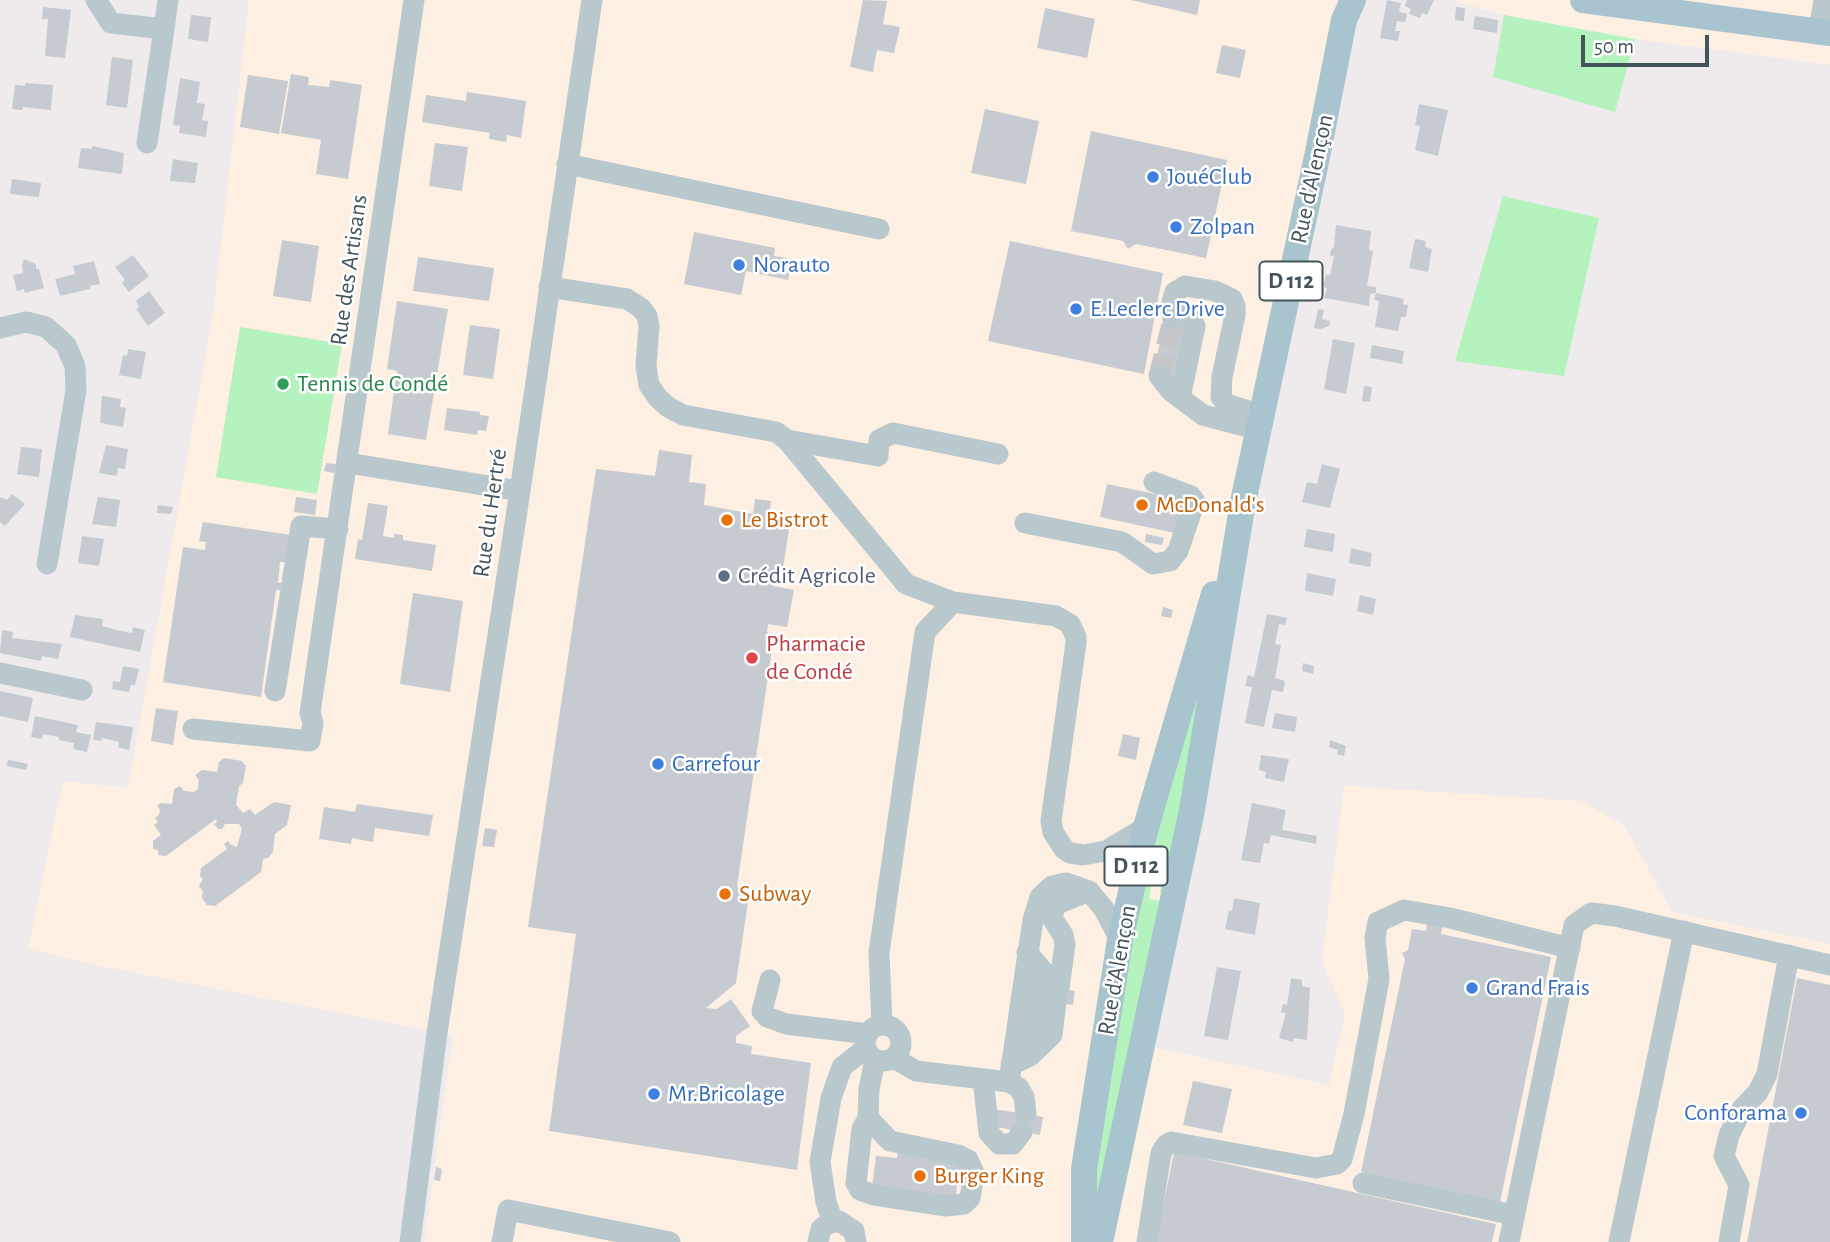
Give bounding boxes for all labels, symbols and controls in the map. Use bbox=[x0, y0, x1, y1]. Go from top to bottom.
scale bar bbox=[1585, 21, 1713, 65]
text: 50 m bbox=[1594, 36, 1634, 57]
street label: Rue d'Alençon bbox=[1284, 112, 1340, 246]
place label: JouéClub bbox=[1167, 163, 1252, 191]
marker: JouéClub bbox=[1145, 169, 1161, 185]
street label: Rue des Artisans bbox=[324, 193, 374, 347]
place label: Zolpan bbox=[1190, 213, 1255, 241]
marker: Zolpan bbox=[1168, 219, 1184, 235]
place label: Norauto bbox=[753, 251, 830, 279]
marker: Norauto bbox=[731, 257, 747, 273]
road number: D 112 bbox=[1260, 262, 1322, 300]
place label: E.Leclerc Drive bbox=[1090, 295, 1225, 323]
marker: E.Leclerc Drive bbox=[1068, 301, 1084, 317]
place label: Tennis de Condé bbox=[297, 370, 448, 398]
marker: Tennis de Condé bbox=[275, 376, 291, 392]
street label: Rue du Hertré bbox=[467, 447, 513, 579]
place label: McDonald's bbox=[1156, 491, 1265, 519]
marker: McDonald's bbox=[1134, 497, 1150, 513]
place label: Le Bistrot bbox=[741, 506, 828, 534]
marker: Le Bistrot bbox=[719, 512, 735, 528]
place label: Crédit Agricole bbox=[738, 562, 876, 590]
marker: Crédit Agricole bbox=[716, 568, 732, 584]
place label: Pharmacie de Condé bbox=[766, 630, 866, 686]
marker: Pharmacie de Condé bbox=[744, 650, 760, 666]
place label: Carrefour bbox=[672, 750, 760, 778]
marker: Carrefour bbox=[650, 756, 666, 772]
road number: D 112 bbox=[1104, 846, 1168, 886]
place label: Subway bbox=[739, 880, 811, 908]
marker: Subway bbox=[717, 886, 733, 902]
street label: Rue d'Alençon bbox=[1091, 903, 1143, 1037]
place label: Grand Frais bbox=[1486, 974, 1590, 1002]
marker: Grand Frais bbox=[1464, 980, 1480, 996]
place label: Mr.Bricolage bbox=[668, 1080, 785, 1108]
marker: Mr.Bricolage bbox=[646, 1086, 662, 1102]
place label: Conforama bbox=[1684, 1099, 1787, 1127]
marker: Conforama bbox=[1793, 1105, 1809, 1121]
place label: Burger King bbox=[934, 1162, 1044, 1190]
marker: Burger King bbox=[912, 1168, 928, 1184]

